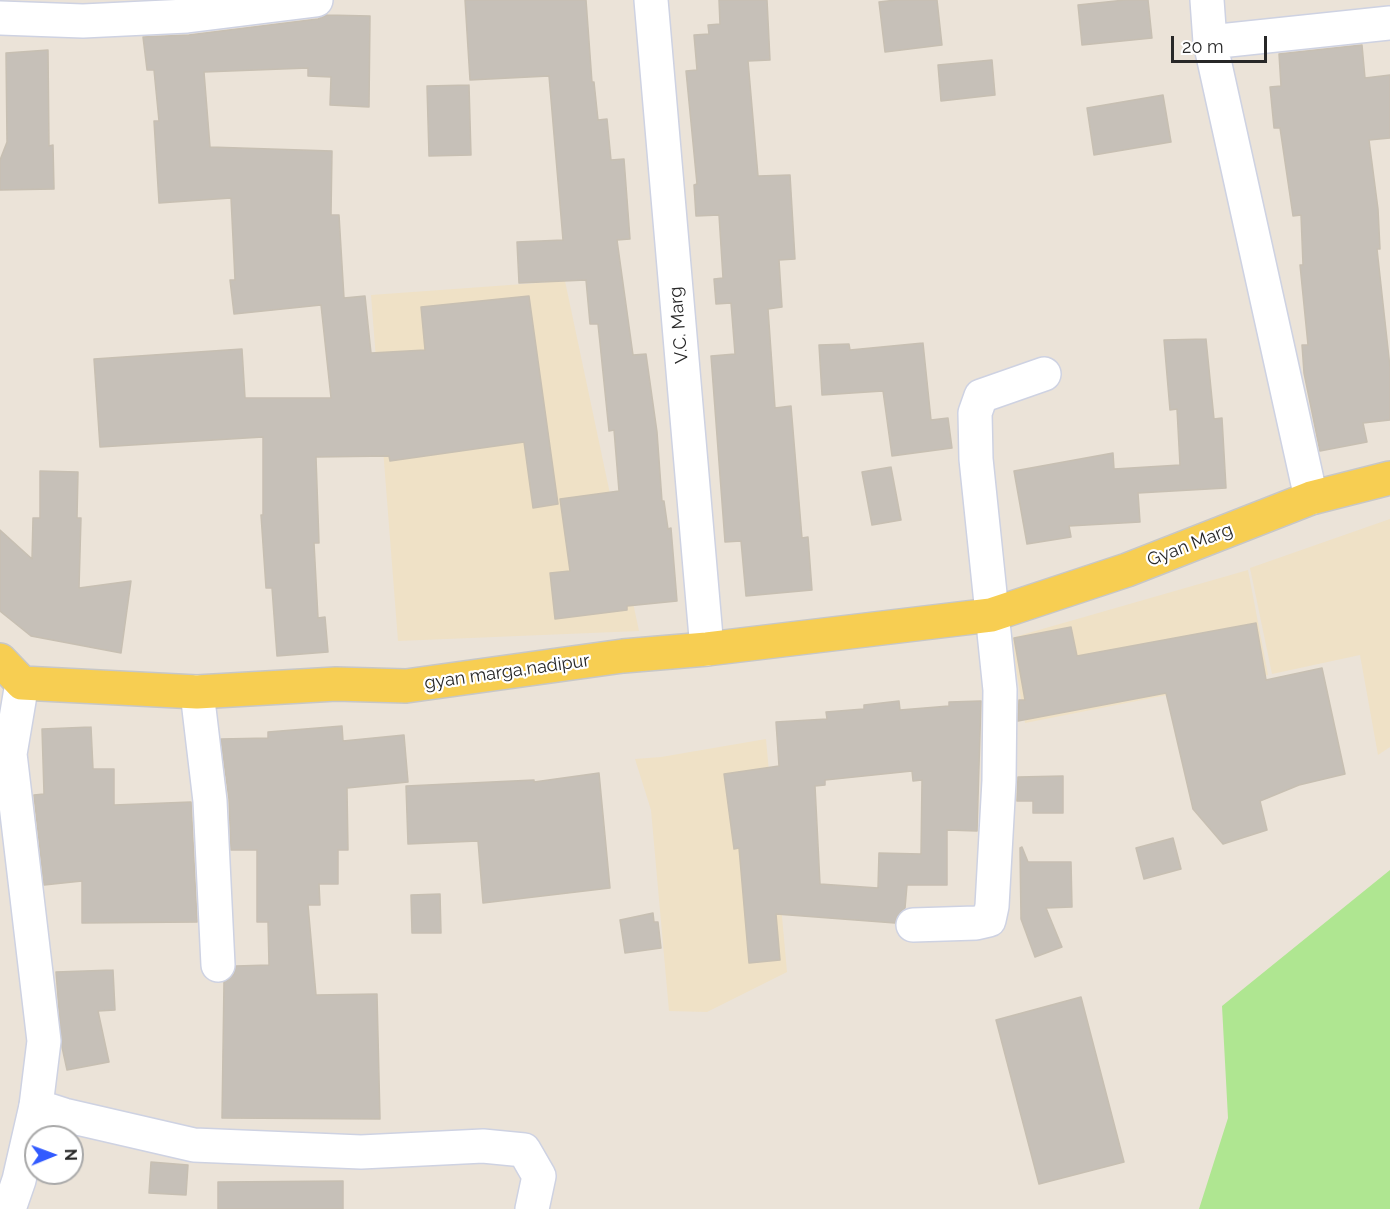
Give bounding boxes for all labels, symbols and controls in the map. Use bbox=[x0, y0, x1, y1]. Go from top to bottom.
scale bar bbox=[1174, 24, 1270, 62]
text: 20 m bbox=[1182, 36, 1224, 57]
street label: V.C. Marg bbox=[665, 286, 693, 364]
street label: Gyan Marg bbox=[1144, 519, 1236, 571]
street label: gyan marga,nadipur bbox=[423, 650, 591, 694]
north arrow bbox=[24, 1125, 84, 1185]
text: N bbox=[61, 1148, 80, 1161]

